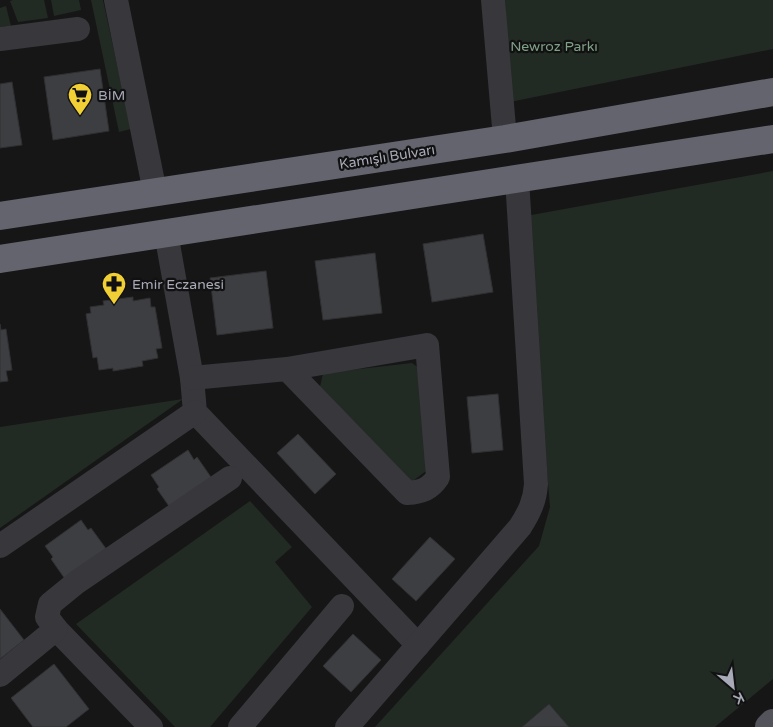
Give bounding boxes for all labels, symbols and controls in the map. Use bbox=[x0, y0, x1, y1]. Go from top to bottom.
park label: Newroz Parkı bbox=[510, 38, 598, 55]
supermarket icon: BİM bbox=[67, 82, 93, 116]
place label: BİM bbox=[98, 87, 125, 104]
street label: Kamışlı Bulvarı bbox=[338, 141, 436, 173]
pharmacy icon: Emir Eczanesi bbox=[101, 271, 127, 305]
place label: Emir Eczanesi bbox=[132, 276, 224, 293]
north arrow bbox=[708, 662, 758, 712]
text: K bbox=[730, 688, 747, 708]

